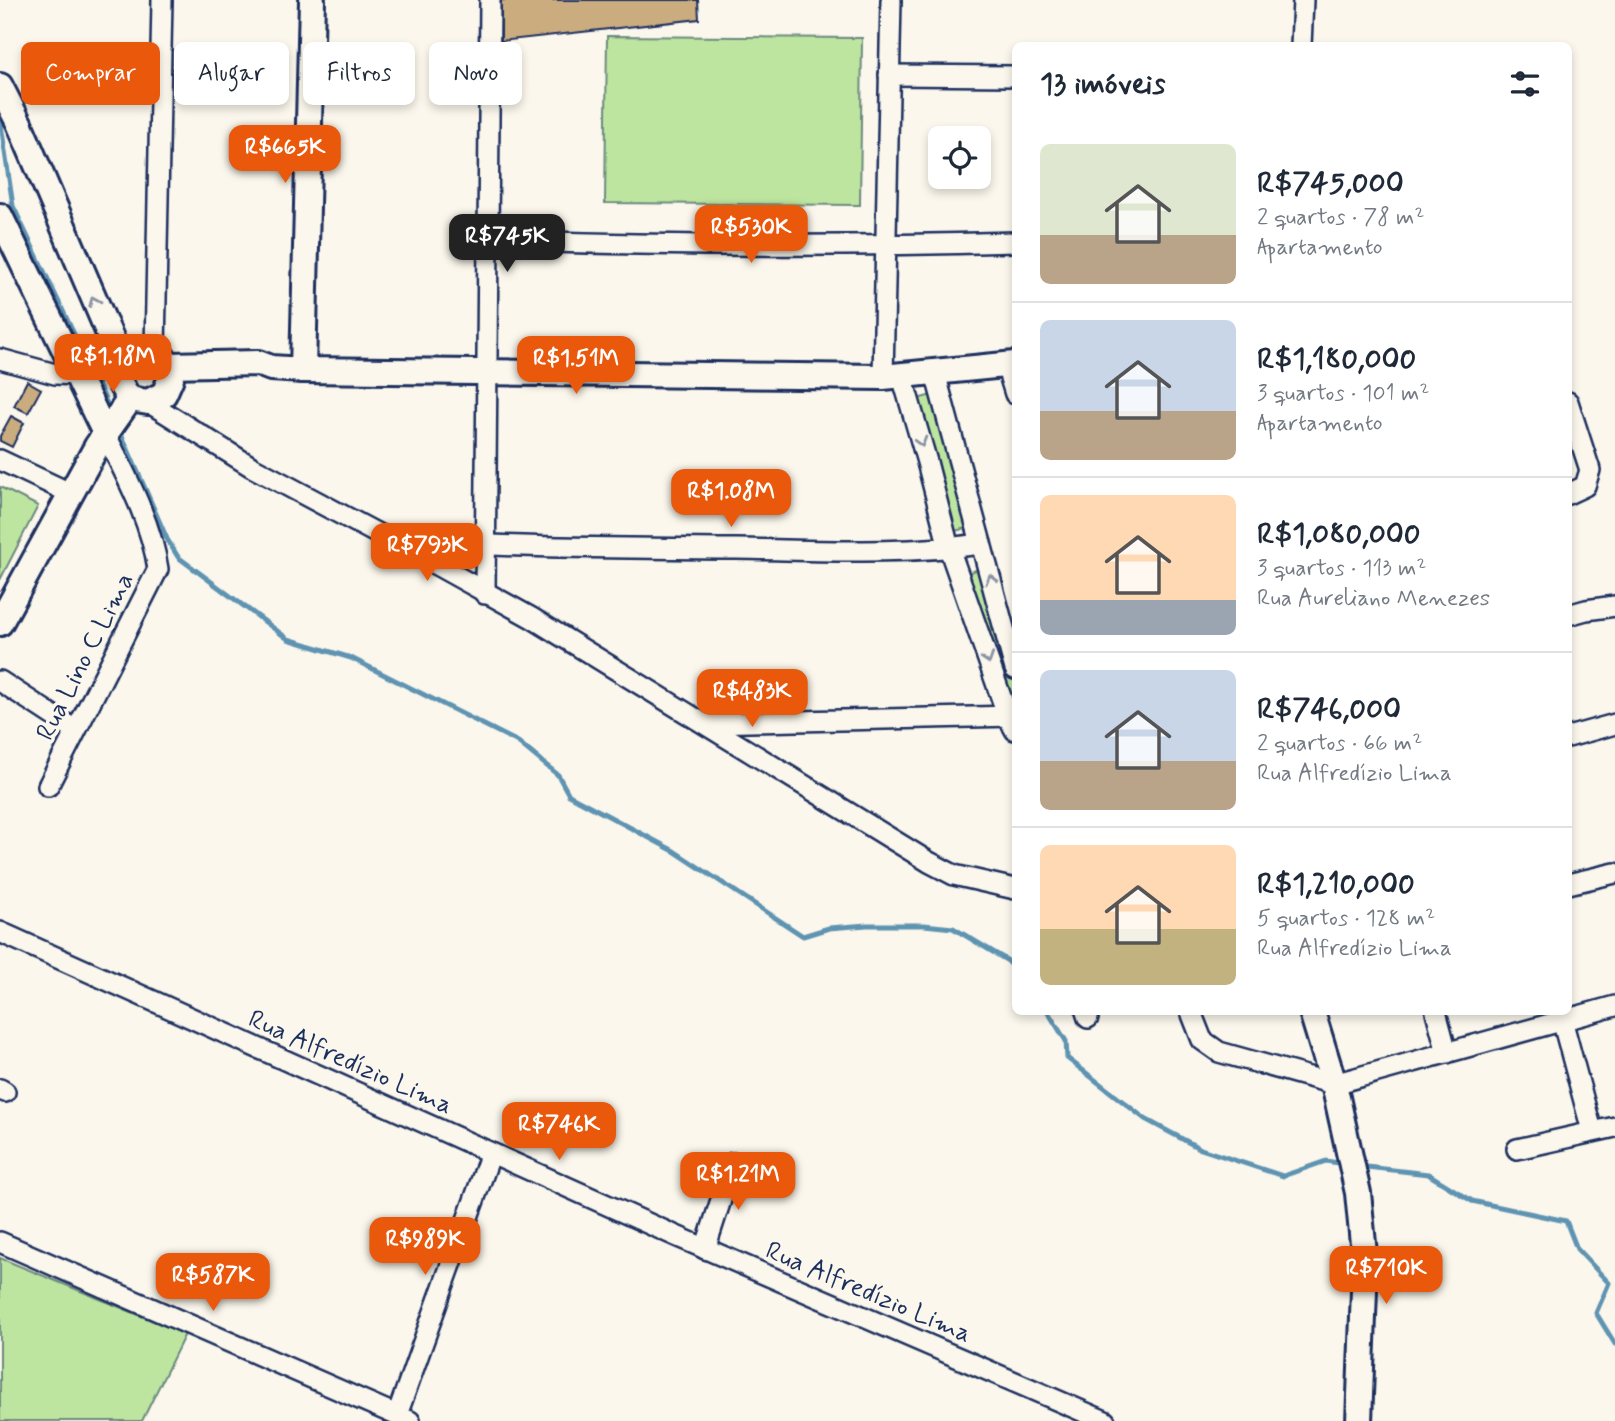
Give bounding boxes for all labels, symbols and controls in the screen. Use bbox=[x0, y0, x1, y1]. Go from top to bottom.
chip: Comprar bbox=[21, 42, 160, 105]
chip: Alugar bbox=[174, 42, 289, 105]
chip: Filtros bbox=[303, 42, 415, 105]
chip: Novo bbox=[429, 42, 522, 105]
text: 13 imóveis bbox=[1040, 65, 1166, 104]
icon: filters bbox=[1506, 65, 1544, 103]
pin: R$665K bbox=[228, 125, 342, 185]
map controls bbox=[928, 126, 991, 189]
button: locate bbox=[928, 126, 991, 189]
text: R$665K bbox=[245, 133, 325, 163]
text: R$745,000 bbox=[1257, 164, 1404, 203]
icon: home bbox=[1096, 172, 1180, 256]
text: 2 quartos · 78 m² bbox=[1257, 203, 1424, 233]
pin: R$530K bbox=[694, 205, 808, 265]
text: R$530K bbox=[711, 213, 791, 243]
pin: R$745K bbox=[450, 215, 564, 274]
text: R$745K bbox=[465, 222, 549, 252]
text: Apartamento bbox=[1257, 233, 1383, 263]
one-way arrow bbox=[89, 296, 103, 308]
pin: R$1.18M bbox=[48, 334, 178, 394]
pin: R$1.51M bbox=[511, 336, 641, 396]
text: R$1,180,000 bbox=[1257, 340, 1416, 379]
text: R$1.18M bbox=[70, 342, 156, 372]
text: R$1.51M bbox=[533, 344, 619, 374]
icon: home bbox=[1096, 348, 1180, 432]
text: 3 quartos · 101 m² bbox=[1257, 379, 1429, 409]
text: Apartamento bbox=[1257, 409, 1383, 439]
one-way arrow bbox=[913, 435, 928, 447]
pin: R$1.08M bbox=[666, 470, 796, 529]
text: R$1.08M bbox=[687, 477, 775, 507]
text: R$1,080,000 bbox=[1257, 515, 1421, 554]
icon: home bbox=[1096, 523, 1180, 607]
pin: R$793K bbox=[370, 524, 484, 583]
text: R$793K bbox=[387, 531, 467, 561]
text: 3 quartos · 113 m² bbox=[1257, 554, 1427, 584]
street label: Rua Lino C Lima bbox=[29, 567, 143, 746]
one-way arrow bbox=[984, 574, 999, 586]
text: Rua Aureliano Menezes bbox=[1257, 584, 1490, 614]
one-way arrow bbox=[980, 653, 994, 665]
pin: R$483K bbox=[695, 670, 809, 729]
text: R$483K bbox=[713, 677, 791, 707]
text: R$746,000 bbox=[1257, 690, 1401, 729]
icon: home bbox=[1096, 698, 1180, 782]
text: 2 quartos · 66 m² bbox=[1257, 729, 1422, 759]
text: Rua Alfredízio Lima bbox=[1257, 759, 1452, 789]
text: R$1,210,000 bbox=[1257, 865, 1415, 904]
icon: home bbox=[1096, 873, 1180, 957]
text: 5 quartos · 128 m² bbox=[1257, 904, 1435, 934]
text: Rua Alfredízio Lima bbox=[1257, 934, 1452, 964]
street label: Rua Alfredízio Lima bbox=[243, 1003, 458, 1123]
pin: R$746K bbox=[502, 1102, 616, 1162]
text: R$746K bbox=[518, 1110, 600, 1140]
pin: R$1.21M bbox=[673, 1152, 803, 1212]
text: R$1.21M bbox=[696, 1160, 780, 1190]
pin: R$989K bbox=[368, 1218, 482, 1277]
text: R$989K bbox=[385, 1225, 465, 1255]
street label: Rua Alfredízio Lima bbox=[760, 1234, 976, 1352]
pin: R$710K bbox=[1329, 1246, 1443, 1306]
pin: R$587K bbox=[156, 1254, 270, 1313]
text: R$710K bbox=[1346, 1254, 1426, 1284]
text: R$587K bbox=[172, 1261, 254, 1291]

